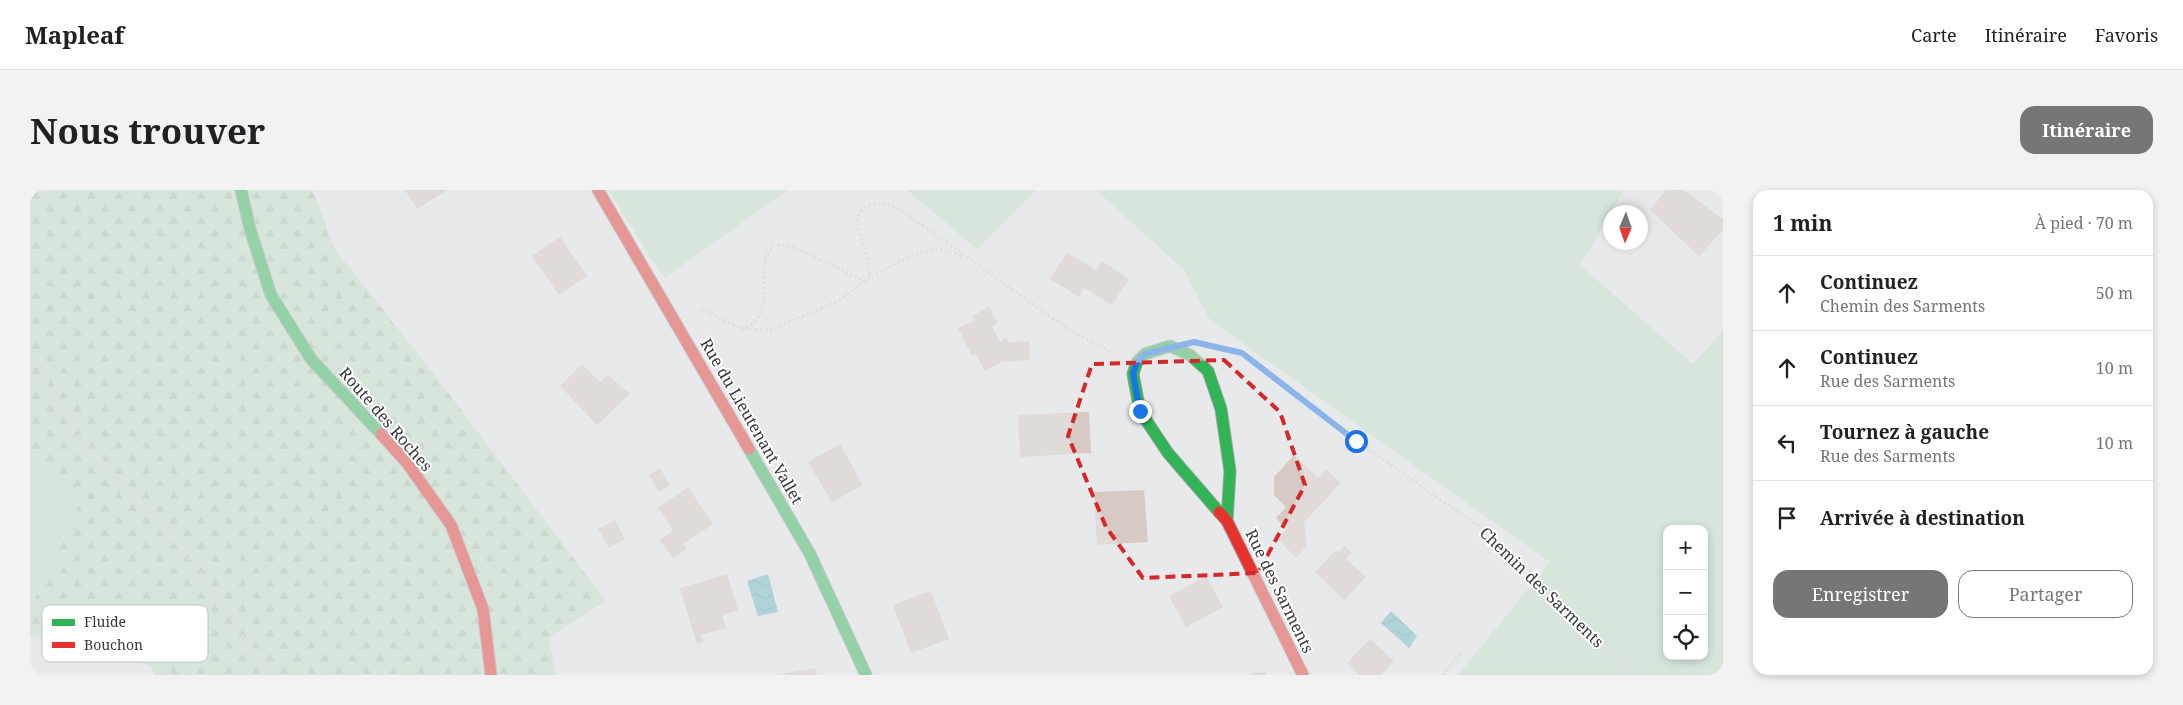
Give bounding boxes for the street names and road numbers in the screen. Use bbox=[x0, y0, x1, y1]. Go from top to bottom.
street label: Rue du Lieutenant Vallet bbox=[695, 334, 809, 508]
street label: Route des Roches bbox=[335, 362, 437, 476]
street label: Chemin des Sarments bbox=[1475, 522, 1609, 652]
street label: Rue des Sarments bbox=[1240, 525, 1320, 657]

